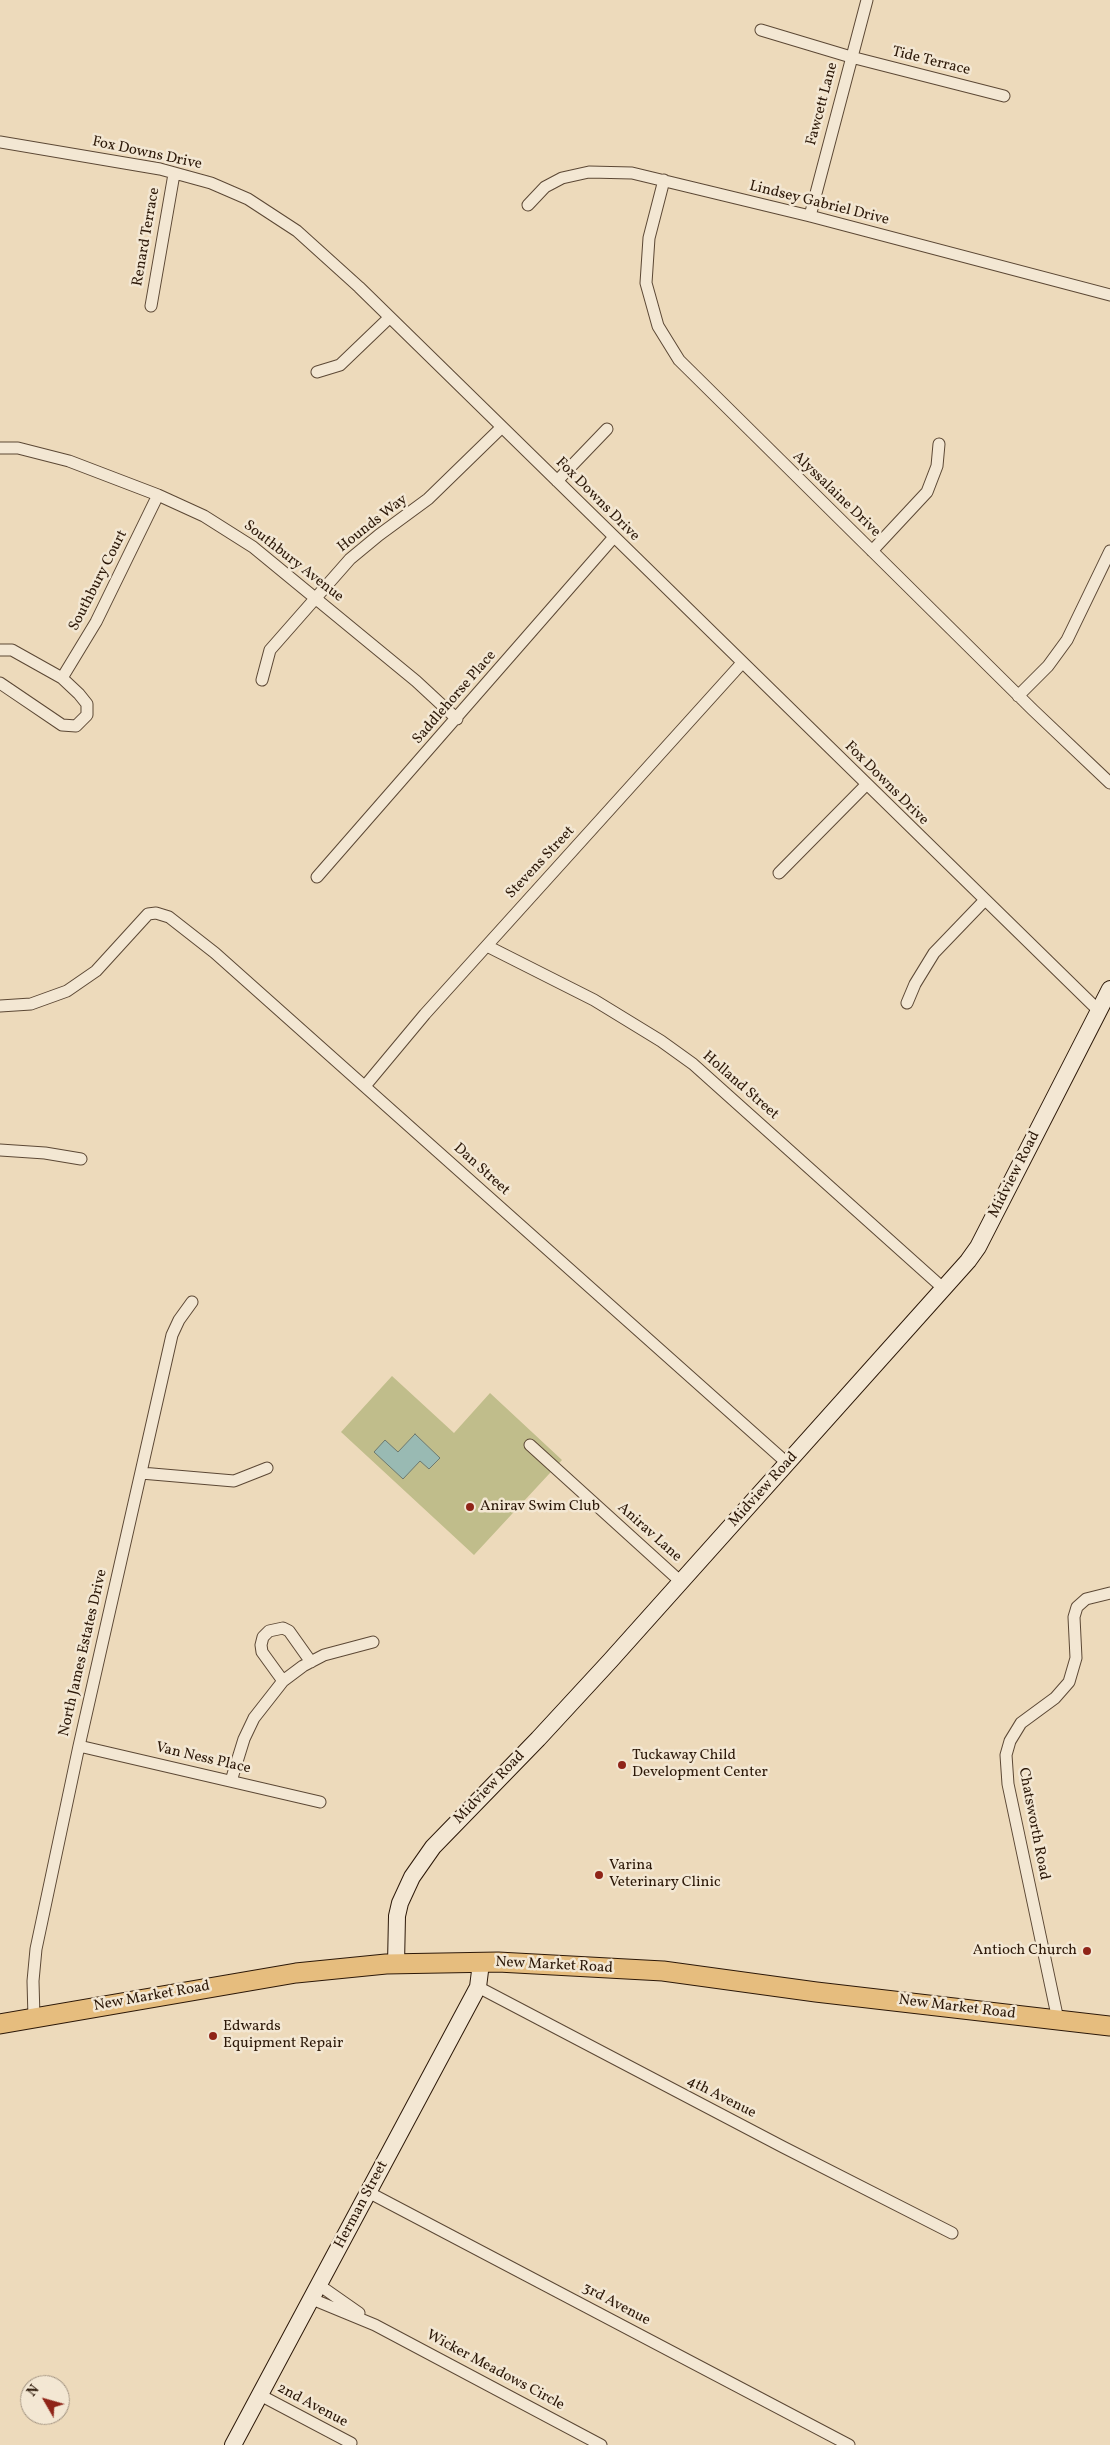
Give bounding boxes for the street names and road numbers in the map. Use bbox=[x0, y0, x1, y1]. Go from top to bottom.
street label: Tide Terrace bbox=[890, 44, 972, 80]
street label: Fawcett Lane bbox=[803, 60, 843, 148]
street label: Fox Downs Drive bbox=[91, 134, 203, 174]
street label: Lindsey Gabriel Drive bbox=[747, 178, 891, 230]
street label: Renard Terrace bbox=[129, 186, 165, 288]
street label: Alyssalaine Drive bbox=[788, 448, 884, 542]
street label: Fox Downs Drive bbox=[551, 454, 643, 546]
street label: Hounds Way bbox=[334, 491, 412, 557]
street label: Southbury Avenue bbox=[239, 517, 347, 607]
street label: Southbury Court bbox=[66, 528, 132, 634]
street label: Saddlehorse Place bbox=[409, 647, 501, 749]
street label: Fox Downs Drive bbox=[840, 738, 932, 830]
street label: Stevens Street bbox=[503, 823, 579, 903]
street label: Holland Street bbox=[698, 1048, 782, 1124]
street label: Midview Road bbox=[985, 1129, 1045, 1221]
street label: Dan Street bbox=[449, 1140, 513, 1200]
street label: Midview Road bbox=[726, 1449, 802, 1531]
street label: Anirav Lane bbox=[613, 1499, 685, 1567]
street label: North James Estates Drive bbox=[56, 1568, 112, 1738]
street label: Van Ness Place bbox=[154, 1739, 252, 1779]
street label: Midview Road bbox=[451, 1748, 529, 1828]
street label: Chatsworth Road bbox=[1013, 1766, 1053, 1882]
street label: New Market Road bbox=[495, 1954, 613, 1978]
street label: New Market Road bbox=[93, 1978, 211, 2016]
street label: New Market Road bbox=[898, 1992, 1016, 2024]
street label: 4th Avenue bbox=[683, 2073, 759, 2123]
street label: Herman Street bbox=[331, 2158, 393, 2252]
street label: 3rd Avenue bbox=[579, 2280, 653, 2330]
street label: Wicker Meadows Circle bbox=[423, 2327, 567, 2415]
street label: 2nd Avenue bbox=[274, 2380, 350, 2432]

